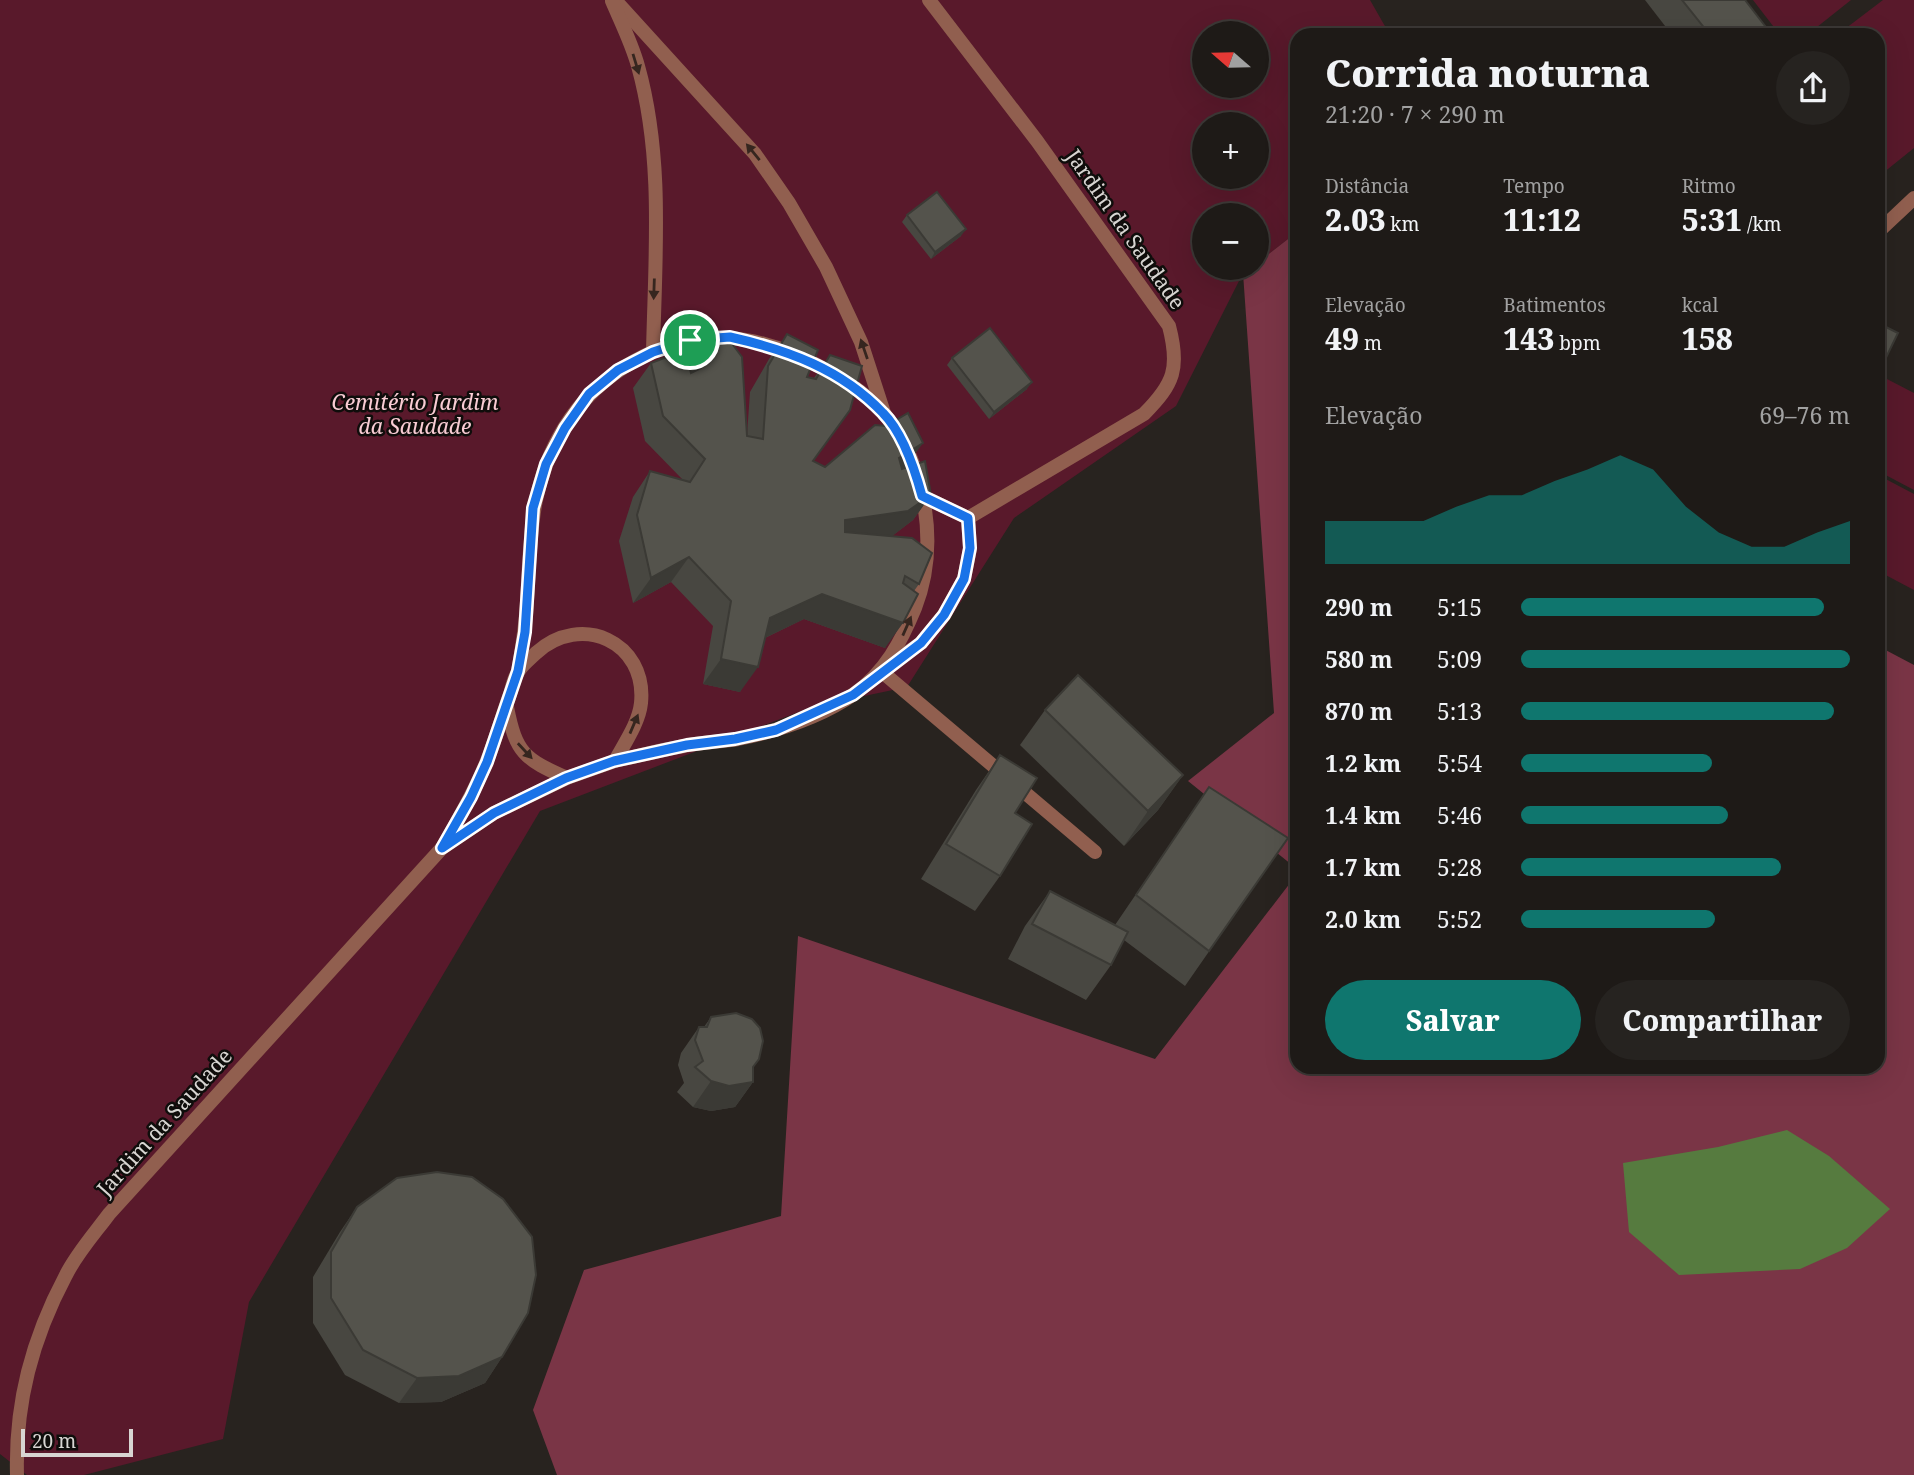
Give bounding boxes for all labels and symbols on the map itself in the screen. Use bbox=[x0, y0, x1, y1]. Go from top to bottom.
north arrow bbox=[1192, 21, 1269, 98]
one-way arrow bbox=[631, 53, 642, 74]
street label: Jardim da Saudade bbox=[1060, 142, 1192, 315]
one-way arrow bbox=[745, 143, 760, 161]
one-way arrow bbox=[649, 279, 660, 301]
pin bbox=[660, 310, 720, 370]
one-way arrow bbox=[858, 339, 869, 360]
park label: Cemitério Jardim da Saudade bbox=[332, 388, 499, 440]
one-way arrow bbox=[902, 616, 913, 637]
one-way arrow bbox=[628, 714, 640, 734]
one-way arrow bbox=[516, 742, 532, 759]
street label: Jardim da Saudade bbox=[89, 1042, 238, 1203]
scale bar bbox=[21, 1426, 133, 1458]

